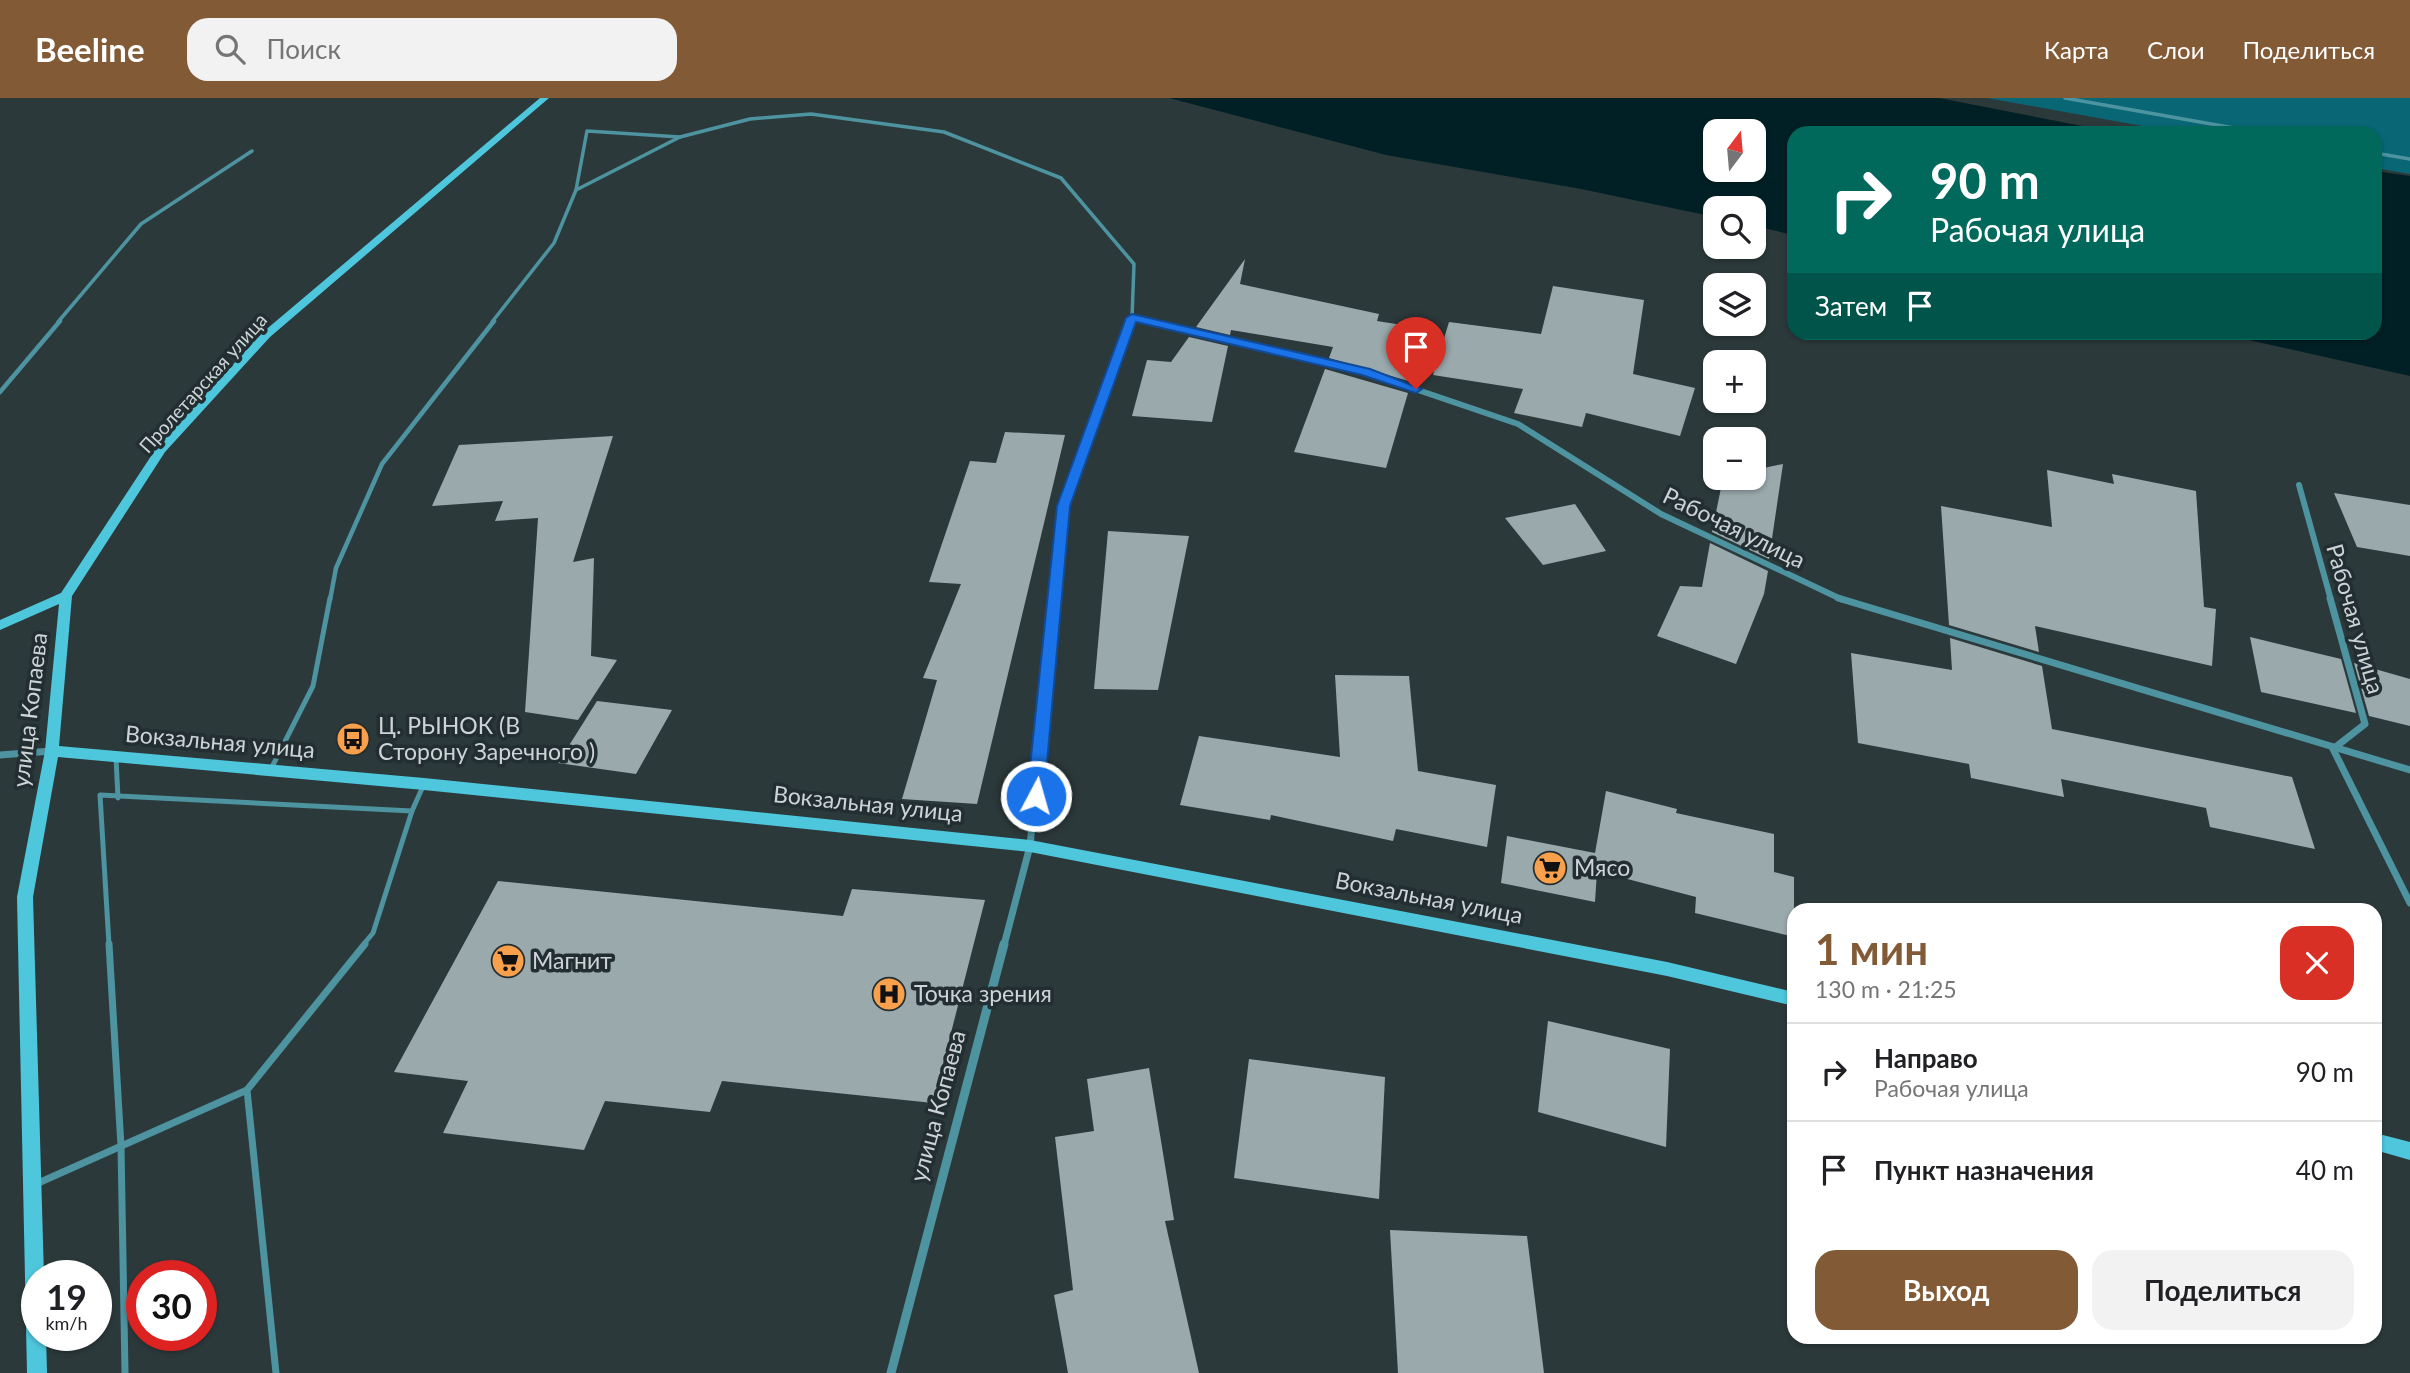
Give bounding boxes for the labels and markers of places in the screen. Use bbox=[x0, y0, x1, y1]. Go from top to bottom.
pin bbox=[1386, 317, 1446, 389]
place label: Ц. РЫНОК (В Сторону Заречного ) bbox=[378, 711, 595, 765]
bus stop icon: Ц. РЫНОК (В Сторону Заречного ) bbox=[334, 720, 372, 758]
supermarket icon: Мясо bbox=[1531, 849, 1569, 887]
place label: Мясо bbox=[1574, 853, 1630, 881]
supermarket icon: Магнит bbox=[489, 942, 527, 980]
place label: Магнит bbox=[532, 946, 612, 974]
hospital icon: Точка зрения bbox=[870, 975, 908, 1013]
place label: Точка зрения bbox=[914, 979, 1052, 1007]

